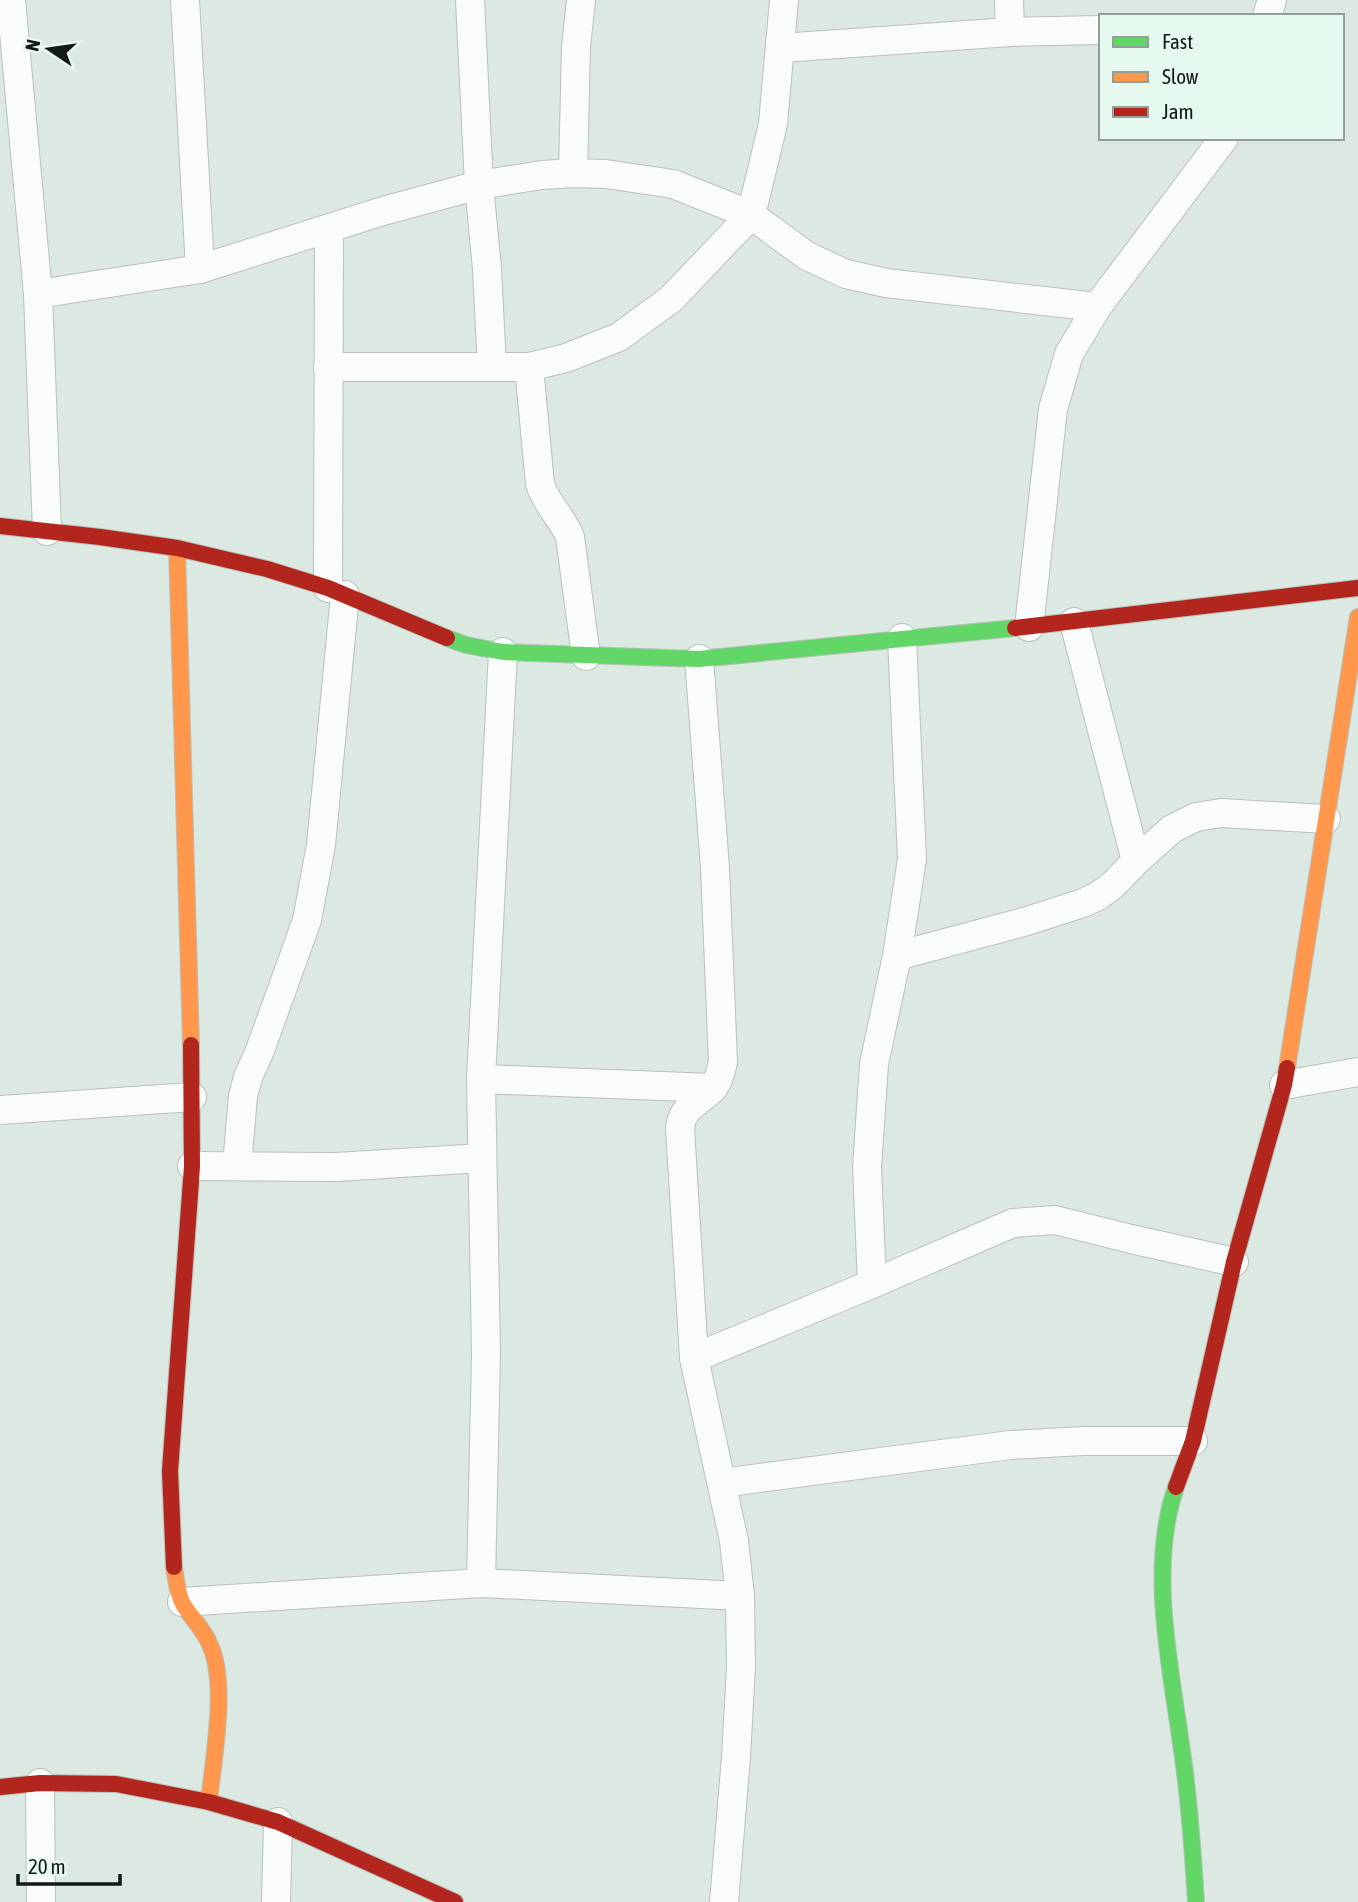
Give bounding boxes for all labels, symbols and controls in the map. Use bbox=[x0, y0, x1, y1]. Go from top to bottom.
north arrow bbox=[14, 14, 84, 84]
legend bbox=[1099, 14, 1344, 140]
text: Fast bbox=[1162, 29, 1193, 53]
text: N bbox=[20, 37, 44, 53]
text: Slow bbox=[1162, 64, 1199, 88]
text: Jam bbox=[1162, 99, 1194, 123]
scale bar bbox=[18, 1842, 119, 1886]
text: 20 m bbox=[28, 1854, 66, 1878]

